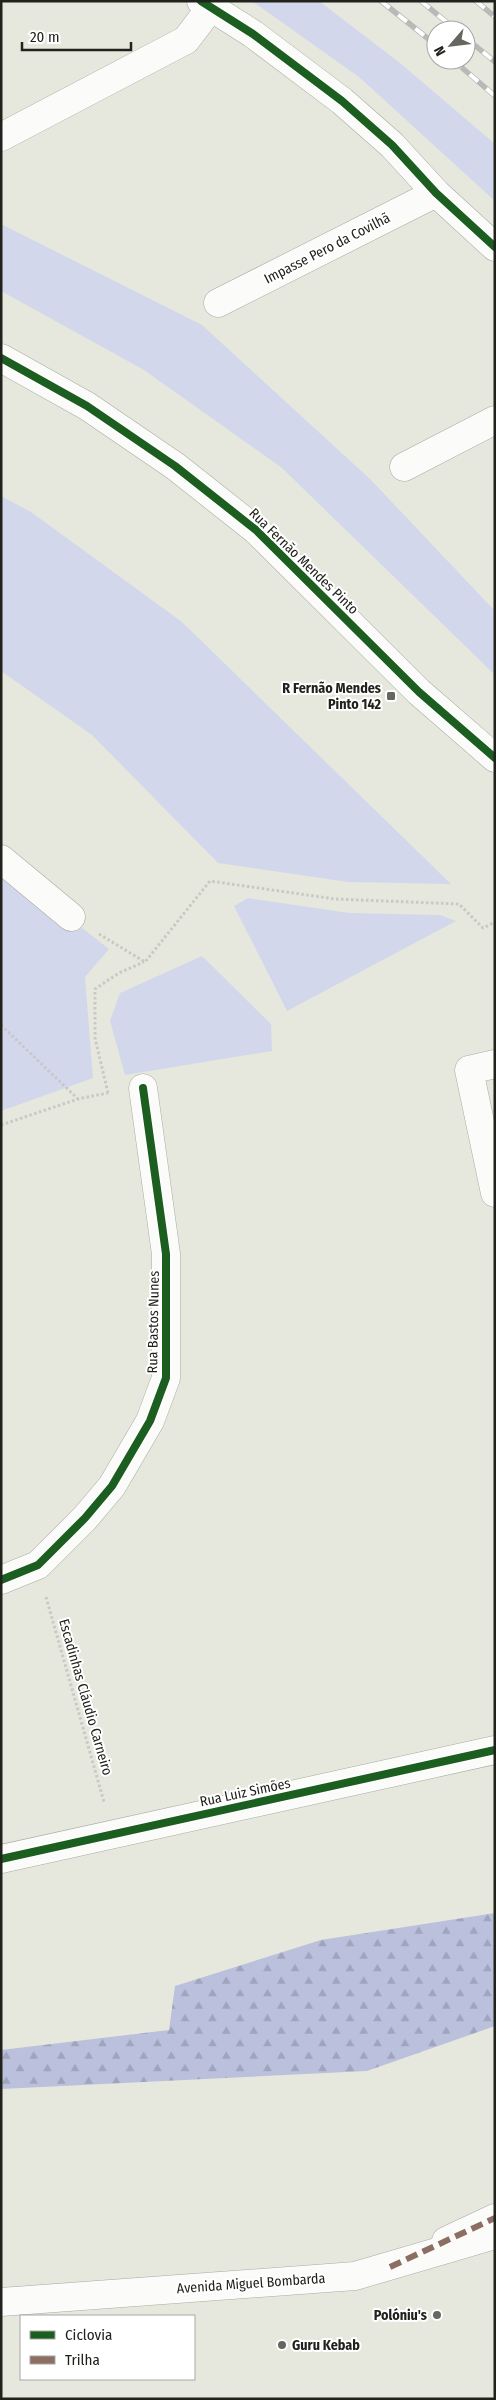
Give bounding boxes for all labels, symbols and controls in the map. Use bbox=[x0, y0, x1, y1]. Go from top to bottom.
scale bar bbox=[22, 20, 131, 52]
north arrow bbox=[426, 20, 476, 70]
text: 20 m bbox=[30, 28, 60, 46]
text: N bbox=[430, 43, 449, 59]
street label: Impasse Pero da Covilhã bbox=[261, 209, 393, 288]
street label: Rua Fernão Mendes Pinto bbox=[245, 505, 362, 618]
place label: R Fernão Mendes Pinto 142 bbox=[282, 680, 382, 713]
marker: R Fernão Mendes Pinto 142 bbox=[385, 690, 397, 702]
street label: Rua Bastos Nunes bbox=[144, 1271, 163, 1373]
street label: Escadinhas Cláudio Carneiro bbox=[55, 1617, 116, 1777]
street label: Rua Luiz Simões bbox=[198, 1775, 292, 1810]
street label: Avenida Miguel Bombarda bbox=[176, 2270, 326, 2297]
place label: Polóniu's bbox=[374, 2307, 427, 2324]
marker: Polóniu's bbox=[431, 2309, 443, 2321]
legend bbox=[20, 2315, 195, 2380]
text: Ciclovia bbox=[65, 2326, 112, 2344]
place label: Guru Kebab bbox=[292, 2337, 360, 2354]
marker: Guru Kebab bbox=[276, 2339, 288, 2351]
text: Trilha bbox=[65, 2351, 100, 2369]

